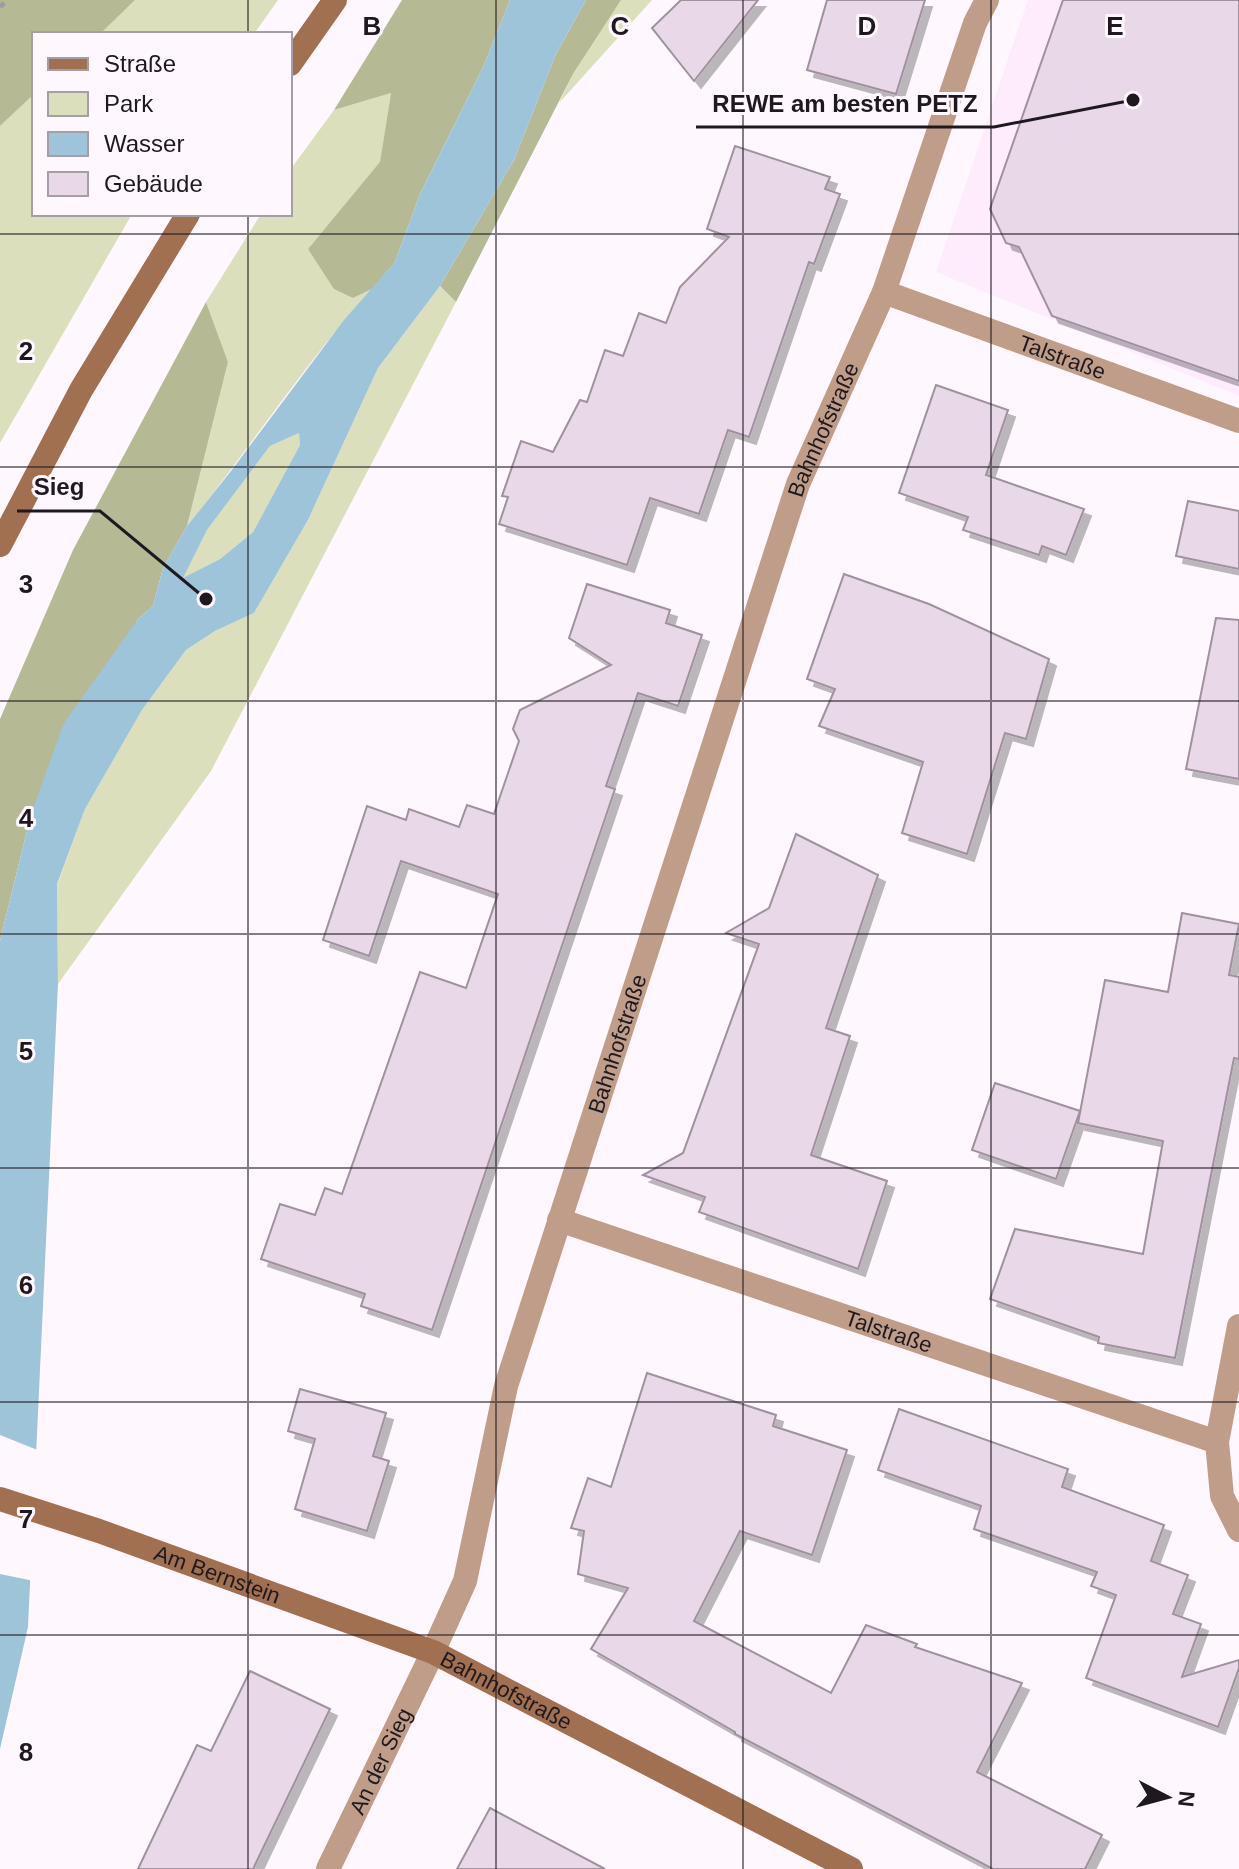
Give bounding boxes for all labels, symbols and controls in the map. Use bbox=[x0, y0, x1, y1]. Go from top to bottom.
text: B bbox=[363, 11, 381, 41]
text: C bbox=[611, 11, 630, 41]
text: D bbox=[858, 11, 876, 41]
text: E bbox=[1106, 11, 1124, 41]
legend bbox=[32, 32, 292, 216]
text: Straße bbox=[104, 50, 176, 77]
callout: REWE am besten PETZ bbox=[696, 79, 994, 127]
text: Park bbox=[104, 90, 154, 117]
text: REWE am besten PETZ bbox=[712, 90, 978, 117]
text: Wasser bbox=[104, 130, 184, 157]
text: Gebäude bbox=[104, 170, 203, 197]
street label: Talstraße bbox=[1016, 330, 1109, 384]
text: 2 bbox=[19, 336, 33, 366]
street label: Bahnhofstraße bbox=[782, 358, 863, 500]
callout: Sieg bbox=[17, 463, 100, 511]
text: Sieg bbox=[34, 473, 84, 500]
text: 3 bbox=[19, 569, 33, 599]
text: 4 bbox=[19, 803, 34, 833]
street label: Bahnhofstraße bbox=[583, 971, 651, 1116]
text: 5 bbox=[19, 1036, 33, 1066]
text: 6 bbox=[19, 1270, 33, 1300]
street label: Talstraße bbox=[842, 1305, 936, 1358]
text: 7 bbox=[19, 1504, 33, 1534]
street label: Am Bernstein bbox=[151, 1540, 284, 1608]
street label: Bahnhofstraße bbox=[437, 1646, 576, 1734]
street label: An der Sieg bbox=[344, 1704, 417, 1818]
text: 8 bbox=[19, 1737, 33, 1767]
north arrow bbox=[1127, 1757, 1207, 1837]
text: N bbox=[1173, 1790, 1200, 1808]

